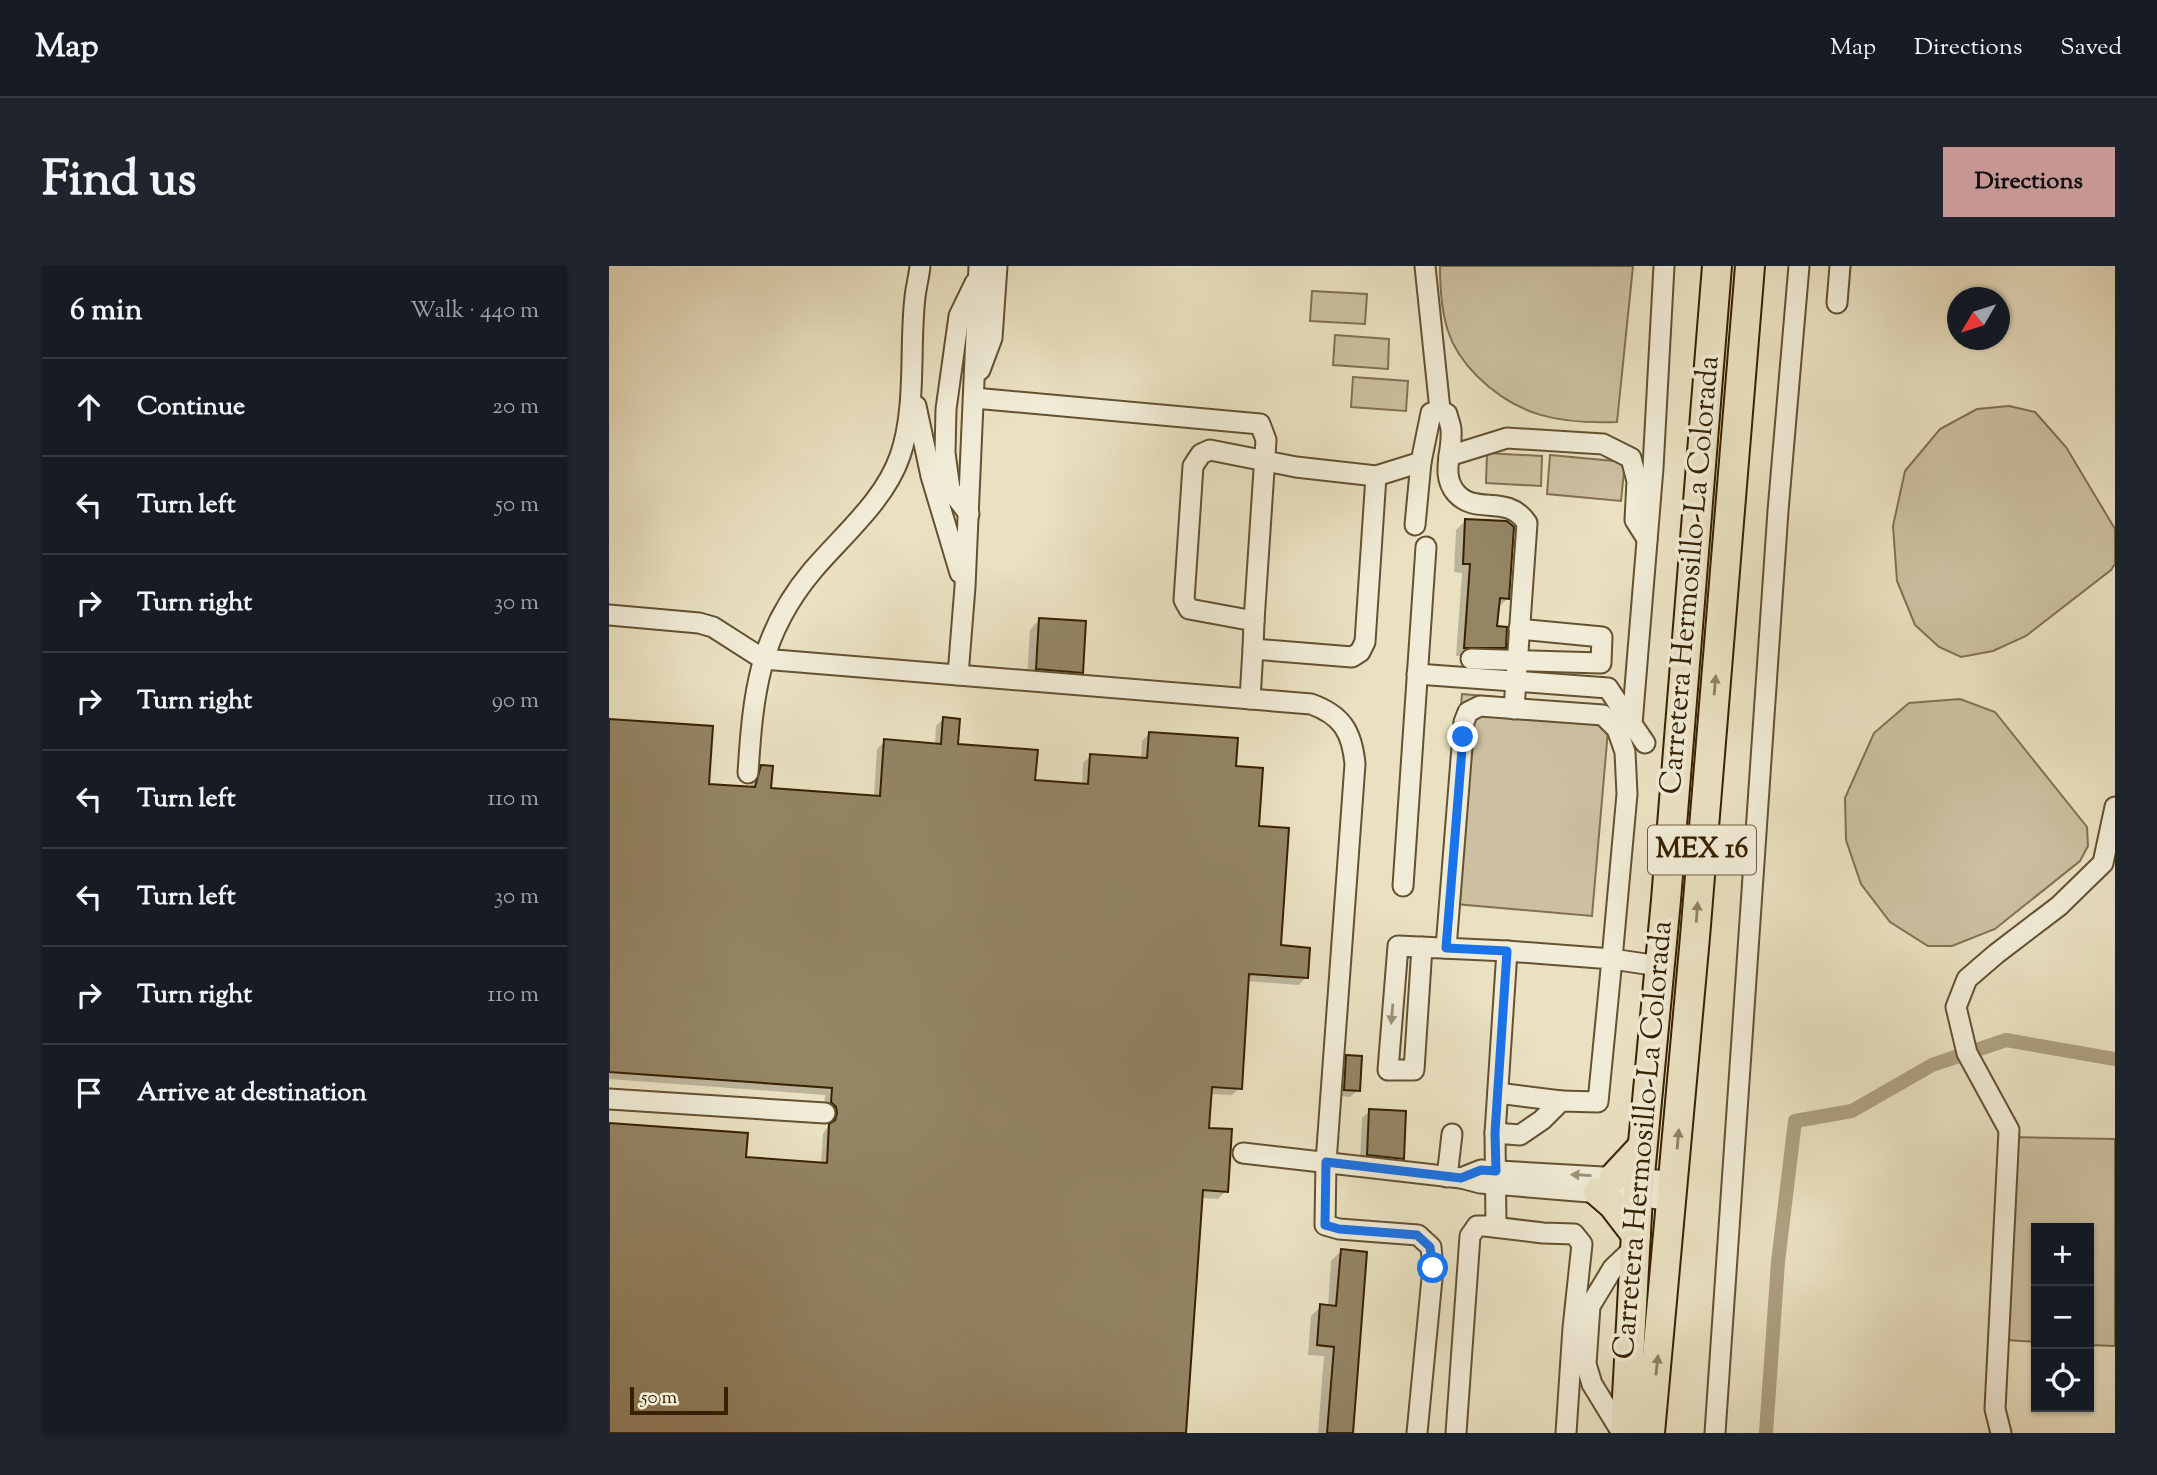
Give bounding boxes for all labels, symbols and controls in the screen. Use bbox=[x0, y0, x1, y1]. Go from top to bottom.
text: Map bbox=[35, 24, 99, 72]
text: Map bbox=[1830, 31, 1876, 65]
text: Directions bbox=[1914, 31, 2022, 65]
text: Saved bbox=[2060, 31, 2122, 65]
text: Find us bbox=[42, 147, 196, 217]
button: Directions bbox=[1943, 147, 2115, 217]
north arrow bbox=[1947, 287, 2010, 350]
text: 6 min bbox=[70, 290, 142, 333]
text: Walk · 440 m bbox=[410, 295, 539, 328]
street label: Carretera Hermosillo-La Colorada bbox=[1650, 354, 1732, 796]
icon: ahead bbox=[70, 388, 108, 426]
text: Continue bbox=[137, 389, 245, 426]
text: 20 m bbox=[492, 391, 539, 424]
icon: left bbox=[70, 486, 108, 524]
text: Turn left bbox=[137, 487, 236, 524]
text: 50 m bbox=[495, 489, 539, 522]
icon: right bbox=[70, 584, 108, 622]
text: Turn right bbox=[137, 585, 252, 622]
text: 30 m bbox=[494, 587, 539, 620]
one-way arrow bbox=[1710, 674, 1721, 696]
icon: right bbox=[70, 682, 108, 720]
text: Turn right bbox=[137, 683, 252, 720]
text: 90 m bbox=[492, 685, 539, 718]
route end bbox=[1447, 721, 1478, 752]
icon: left bbox=[70, 780, 108, 818]
text: Turn left bbox=[137, 781, 236, 818]
text: 110 m bbox=[488, 783, 539, 816]
road number: MEX 16 bbox=[1648, 826, 1756, 874]
icon: left bbox=[70, 878, 108, 916]
text: Turn left bbox=[137, 879, 236, 916]
text: 30 m bbox=[494, 881, 539, 914]
one-way arrow bbox=[1692, 901, 1703, 923]
street label: Carretera Hermosillo-La Colorada bbox=[1603, 919, 1685, 1361]
icon: right bbox=[70, 976, 108, 1014]
text: Turn right bbox=[137, 977, 252, 1014]
text: 110 m bbox=[488, 979, 539, 1012]
one-way arrow bbox=[1386, 1003, 1397, 1025]
icon: arrive bbox=[70, 1074, 108, 1112]
text: Arrive at destination bbox=[137, 1075, 367, 1112]
one-way arrow bbox=[1673, 1127, 1684, 1149]
one-way arrow bbox=[1570, 1170, 1592, 1181]
map controls bbox=[2031, 1223, 2094, 1412]
button: + bbox=[2031, 1223, 2094, 1286]
route start bbox=[1417, 1252, 1448, 1283]
button: − bbox=[2031, 1286, 2094, 1349]
button: locate bbox=[2031, 1349, 2094, 1412]
one-way arrow bbox=[1652, 1354, 1663, 1376]
scale bar bbox=[630, 1384, 728, 1416]
text: 50 m bbox=[641, 1385, 677, 1412]

